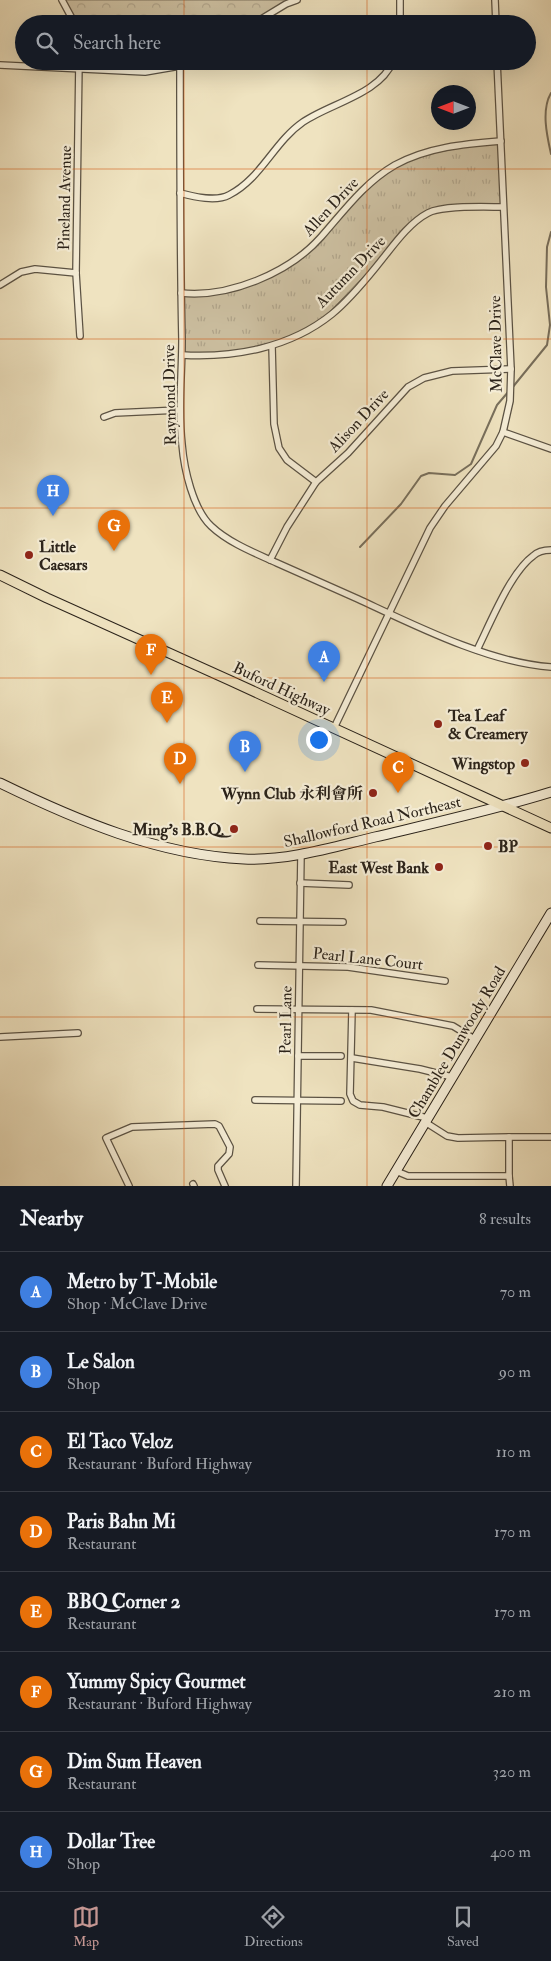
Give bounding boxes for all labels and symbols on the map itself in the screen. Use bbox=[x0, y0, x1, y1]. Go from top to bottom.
north arrow bbox=[431, 85, 476, 130]
street label: Pineland Avenue bbox=[54, 145, 76, 251]
street label: Allen Drive bbox=[298, 173, 363, 241]
street label: Autumn Drive bbox=[311, 231, 390, 313]
street label: McClave Drive bbox=[485, 295, 507, 393]
street label: Raymond Drive bbox=[159, 344, 181, 446]
street label: Alison Drive bbox=[323, 384, 394, 457]
pin: H bbox=[37, 475, 69, 516]
pin: G bbox=[98, 510, 130, 551]
place label: Little Caesars bbox=[39, 537, 88, 575]
marker: Little Caesars bbox=[23, 549, 35, 561]
pin: F bbox=[135, 634, 167, 675]
pin: A bbox=[308, 641, 340, 682]
street label: Buford Highway bbox=[230, 658, 334, 721]
pin: E bbox=[151, 682, 183, 723]
place label: Tea Leaf & Creamery bbox=[447, 706, 529, 745]
marker: Tea Leaf & Creamery bbox=[432, 718, 444, 730]
your location bbox=[306, 727, 332, 753]
pin: B bbox=[229, 731, 261, 772]
pin: D bbox=[164, 743, 196, 784]
pin: C bbox=[382, 752, 414, 793]
place label: Wingstop bbox=[451, 754, 515, 775]
marker: Wingstop bbox=[519, 757, 531, 769]
place label: Wynn Club 永利會所 bbox=[220, 784, 363, 805]
marker: Wynn Club 永利會所 bbox=[367, 787, 379, 799]
street label: Shallowford Road Northeast bbox=[282, 792, 463, 852]
place label: Ming's B.B.Q. bbox=[132, 820, 232, 841]
marker: Ming's B.B.Q. bbox=[228, 823, 240, 835]
place label: BP bbox=[498, 837, 518, 857]
marker: BP bbox=[482, 840, 494, 852]
place label: East West Bank bbox=[328, 858, 429, 878]
marker: East West Bank bbox=[433, 861, 445, 873]
street label: Pearl Lane Court bbox=[312, 943, 424, 975]
street label: Chamblee Dunwoody Road bbox=[404, 963, 510, 1122]
street label: Pearl Lane bbox=[275, 985, 297, 1055]

